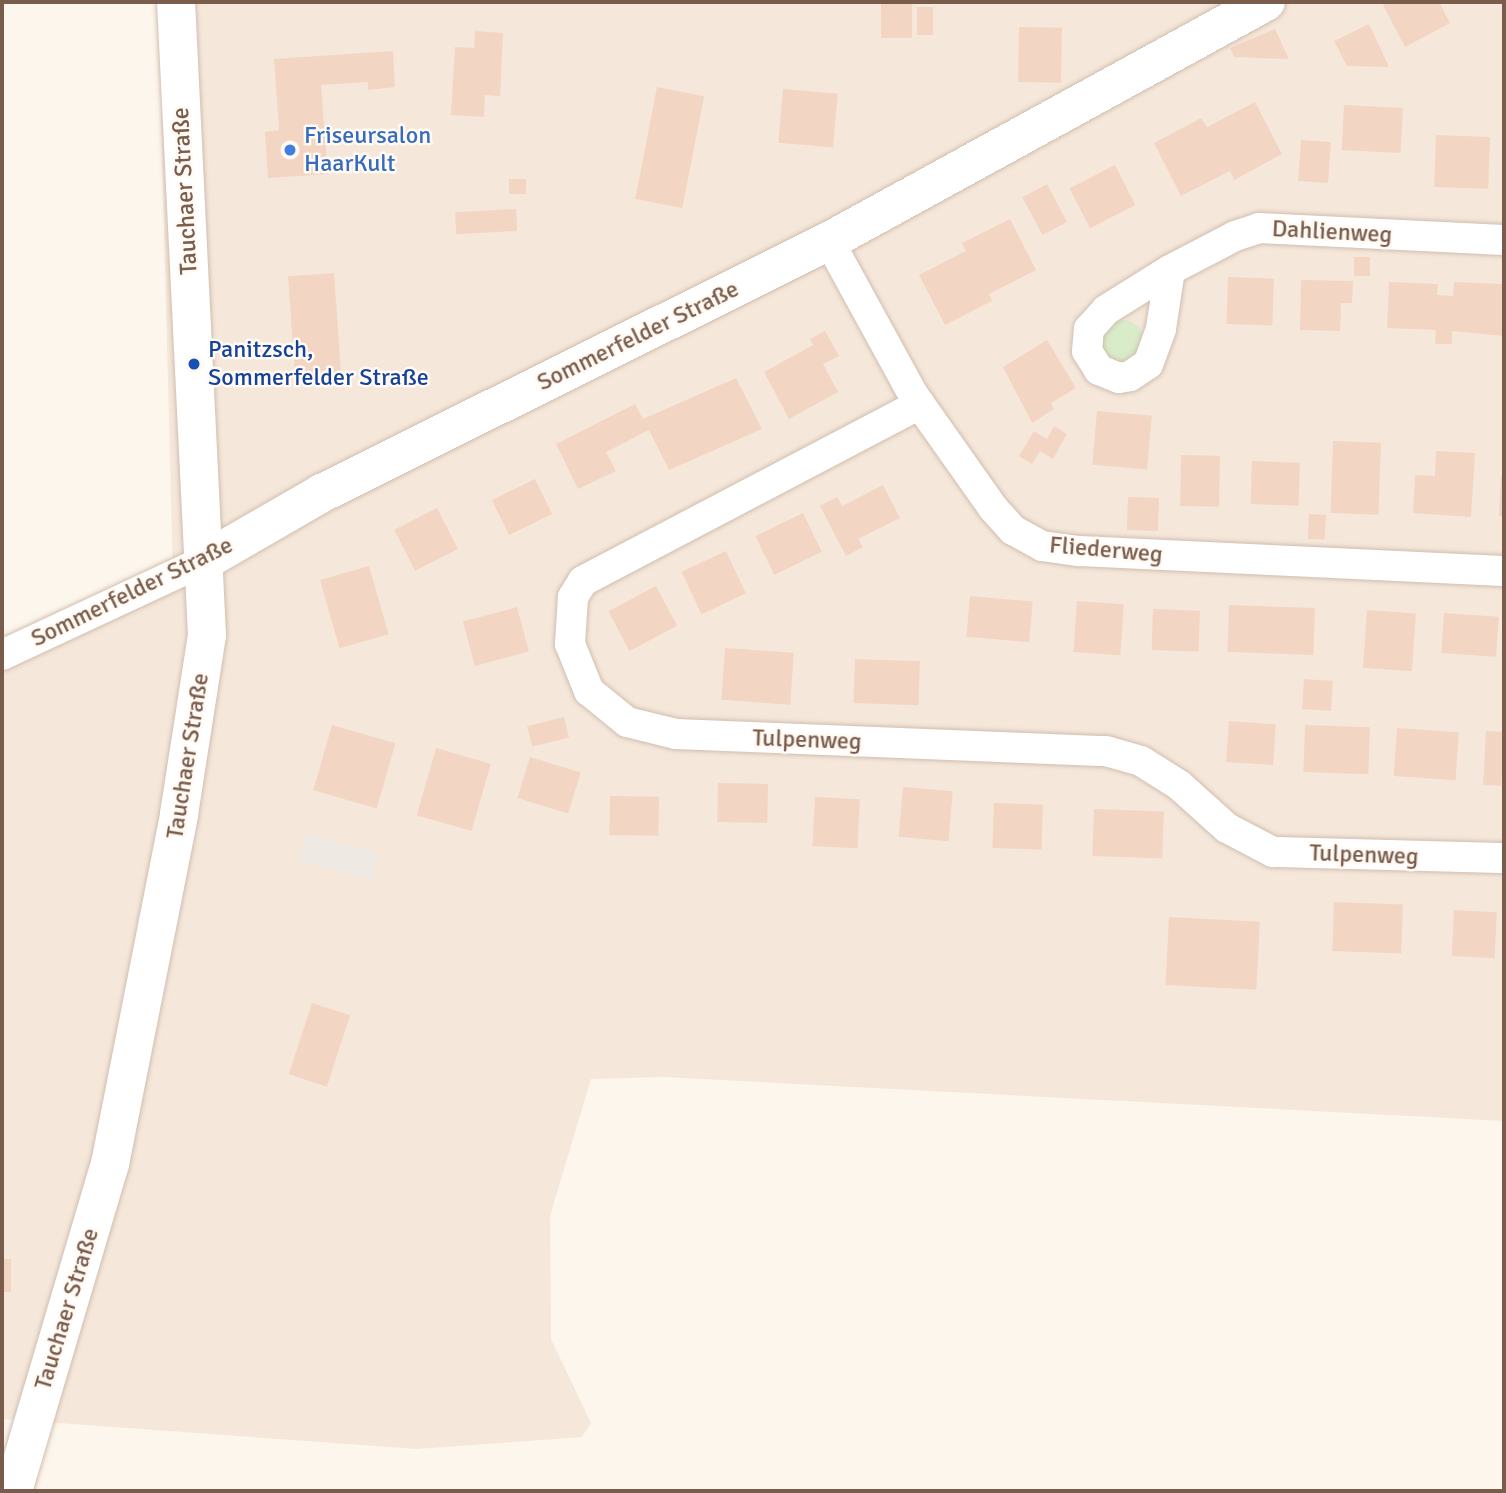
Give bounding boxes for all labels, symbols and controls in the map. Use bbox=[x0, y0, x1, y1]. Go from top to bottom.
street label: Tauchaer Straße bbox=[166, 107, 204, 275]
place label: Friseursalon HaarKult bbox=[304, 122, 431, 178]
marker: Friseursalon HaarKult bbox=[282, 142, 298, 158]
street label: Dahlienweg bbox=[1271, 214, 1393, 250]
street label: Sommerfelder Straße bbox=[532, 275, 744, 397]
place label: Panitzsch, Sommerfelder Straße bbox=[208, 336, 429, 392]
marker: Panitzsch, Sommerfelder Straße bbox=[186, 356, 202, 372]
street label: Sommerfelder Straße bbox=[26, 531, 238, 653]
street label: Fliederweg bbox=[1048, 531, 1164, 569]
street label: Tauchaer Straße bbox=[161, 671, 215, 841]
street label: Tulpenweg bbox=[752, 724, 862, 756]
street label: Tulpenweg bbox=[1309, 839, 1419, 871]
street label: Tauchaer Straße bbox=[29, 1225, 105, 1393]

